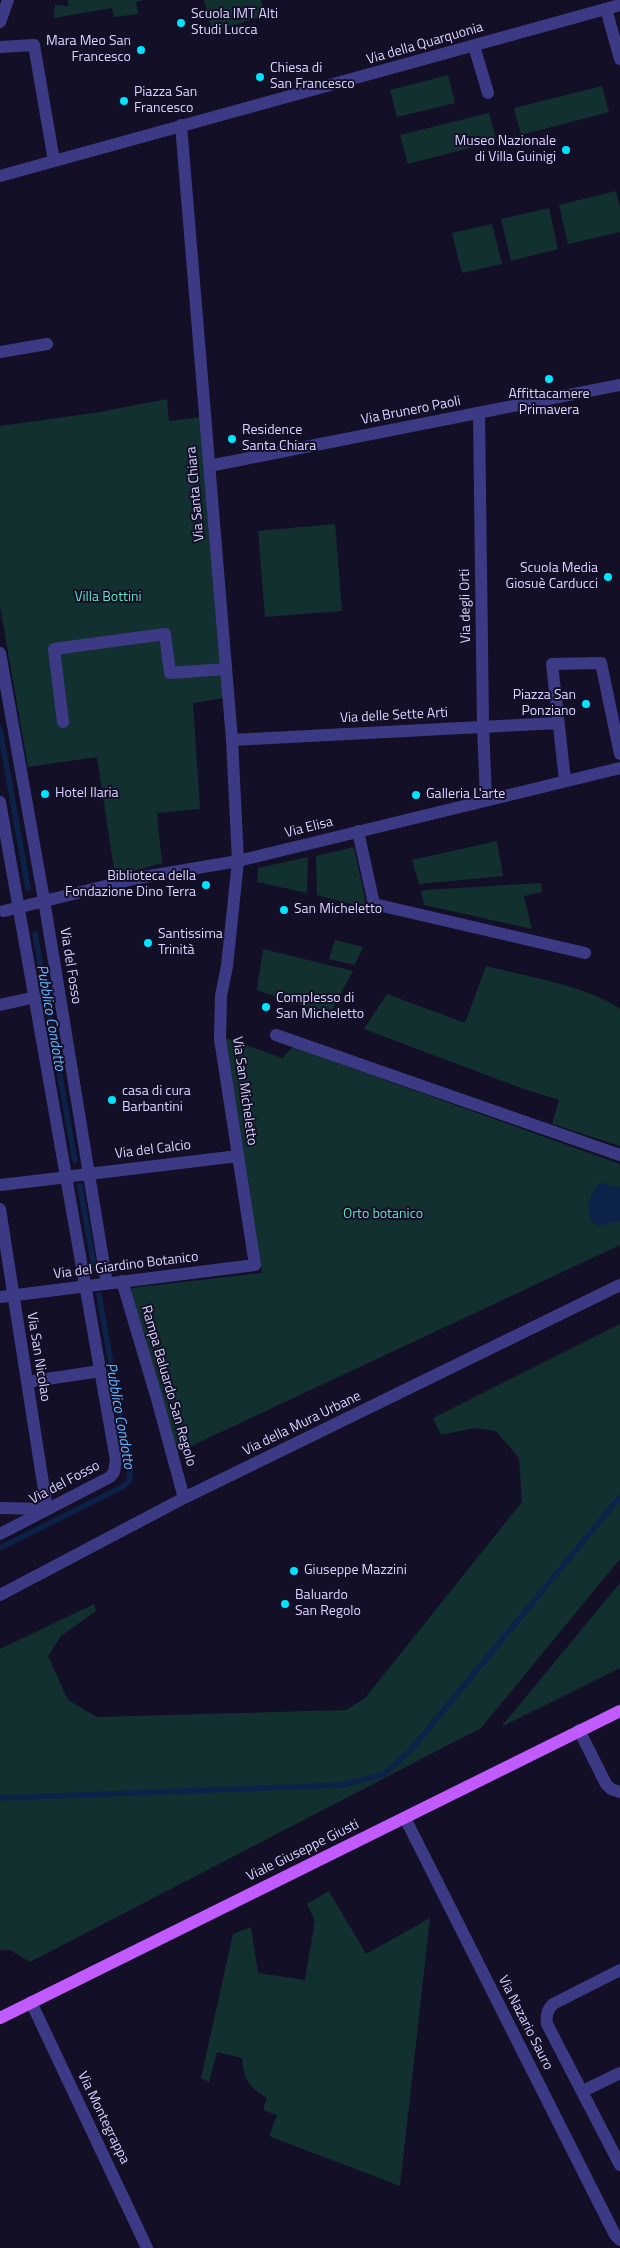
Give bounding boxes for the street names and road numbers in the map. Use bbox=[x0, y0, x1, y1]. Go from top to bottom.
street label: Via della Quarquonia bbox=[365, 19, 485, 69]
street label: Via Brunero Paoli bbox=[360, 393, 462, 429]
street label: Via Santa Chiara bbox=[183, 446, 209, 542]
street label: Via degli Orti bbox=[457, 569, 475, 643]
street label: Via delle Sette Arti bbox=[340, 705, 448, 727]
street label: Via Elisa bbox=[283, 814, 335, 842]
street label: Via del Fosso bbox=[56, 927, 84, 1005]
street label: Via San Micheletto bbox=[228, 1036, 260, 1146]
street label: Via del Calcio bbox=[114, 1137, 192, 1163]
street label: Via del Giardino Botanico bbox=[53, 1249, 199, 1283]
street label: Rampa Baluardo San Regolo bbox=[137, 1304, 199, 1468]
street label: Via San Nicolao bbox=[23, 1311, 53, 1403]
street label: Via della Mura Urbane bbox=[240, 1388, 364, 1460]
street label: Via del Fosso bbox=[27, 1458, 103, 1508]
street label: Viale Giuseppe Giusti bbox=[244, 1817, 362, 1885]
street label: Via Nazario Sauro bbox=[494, 1973, 556, 2073]
street label: Via Montegrappa bbox=[73, 2069, 133, 2167]

